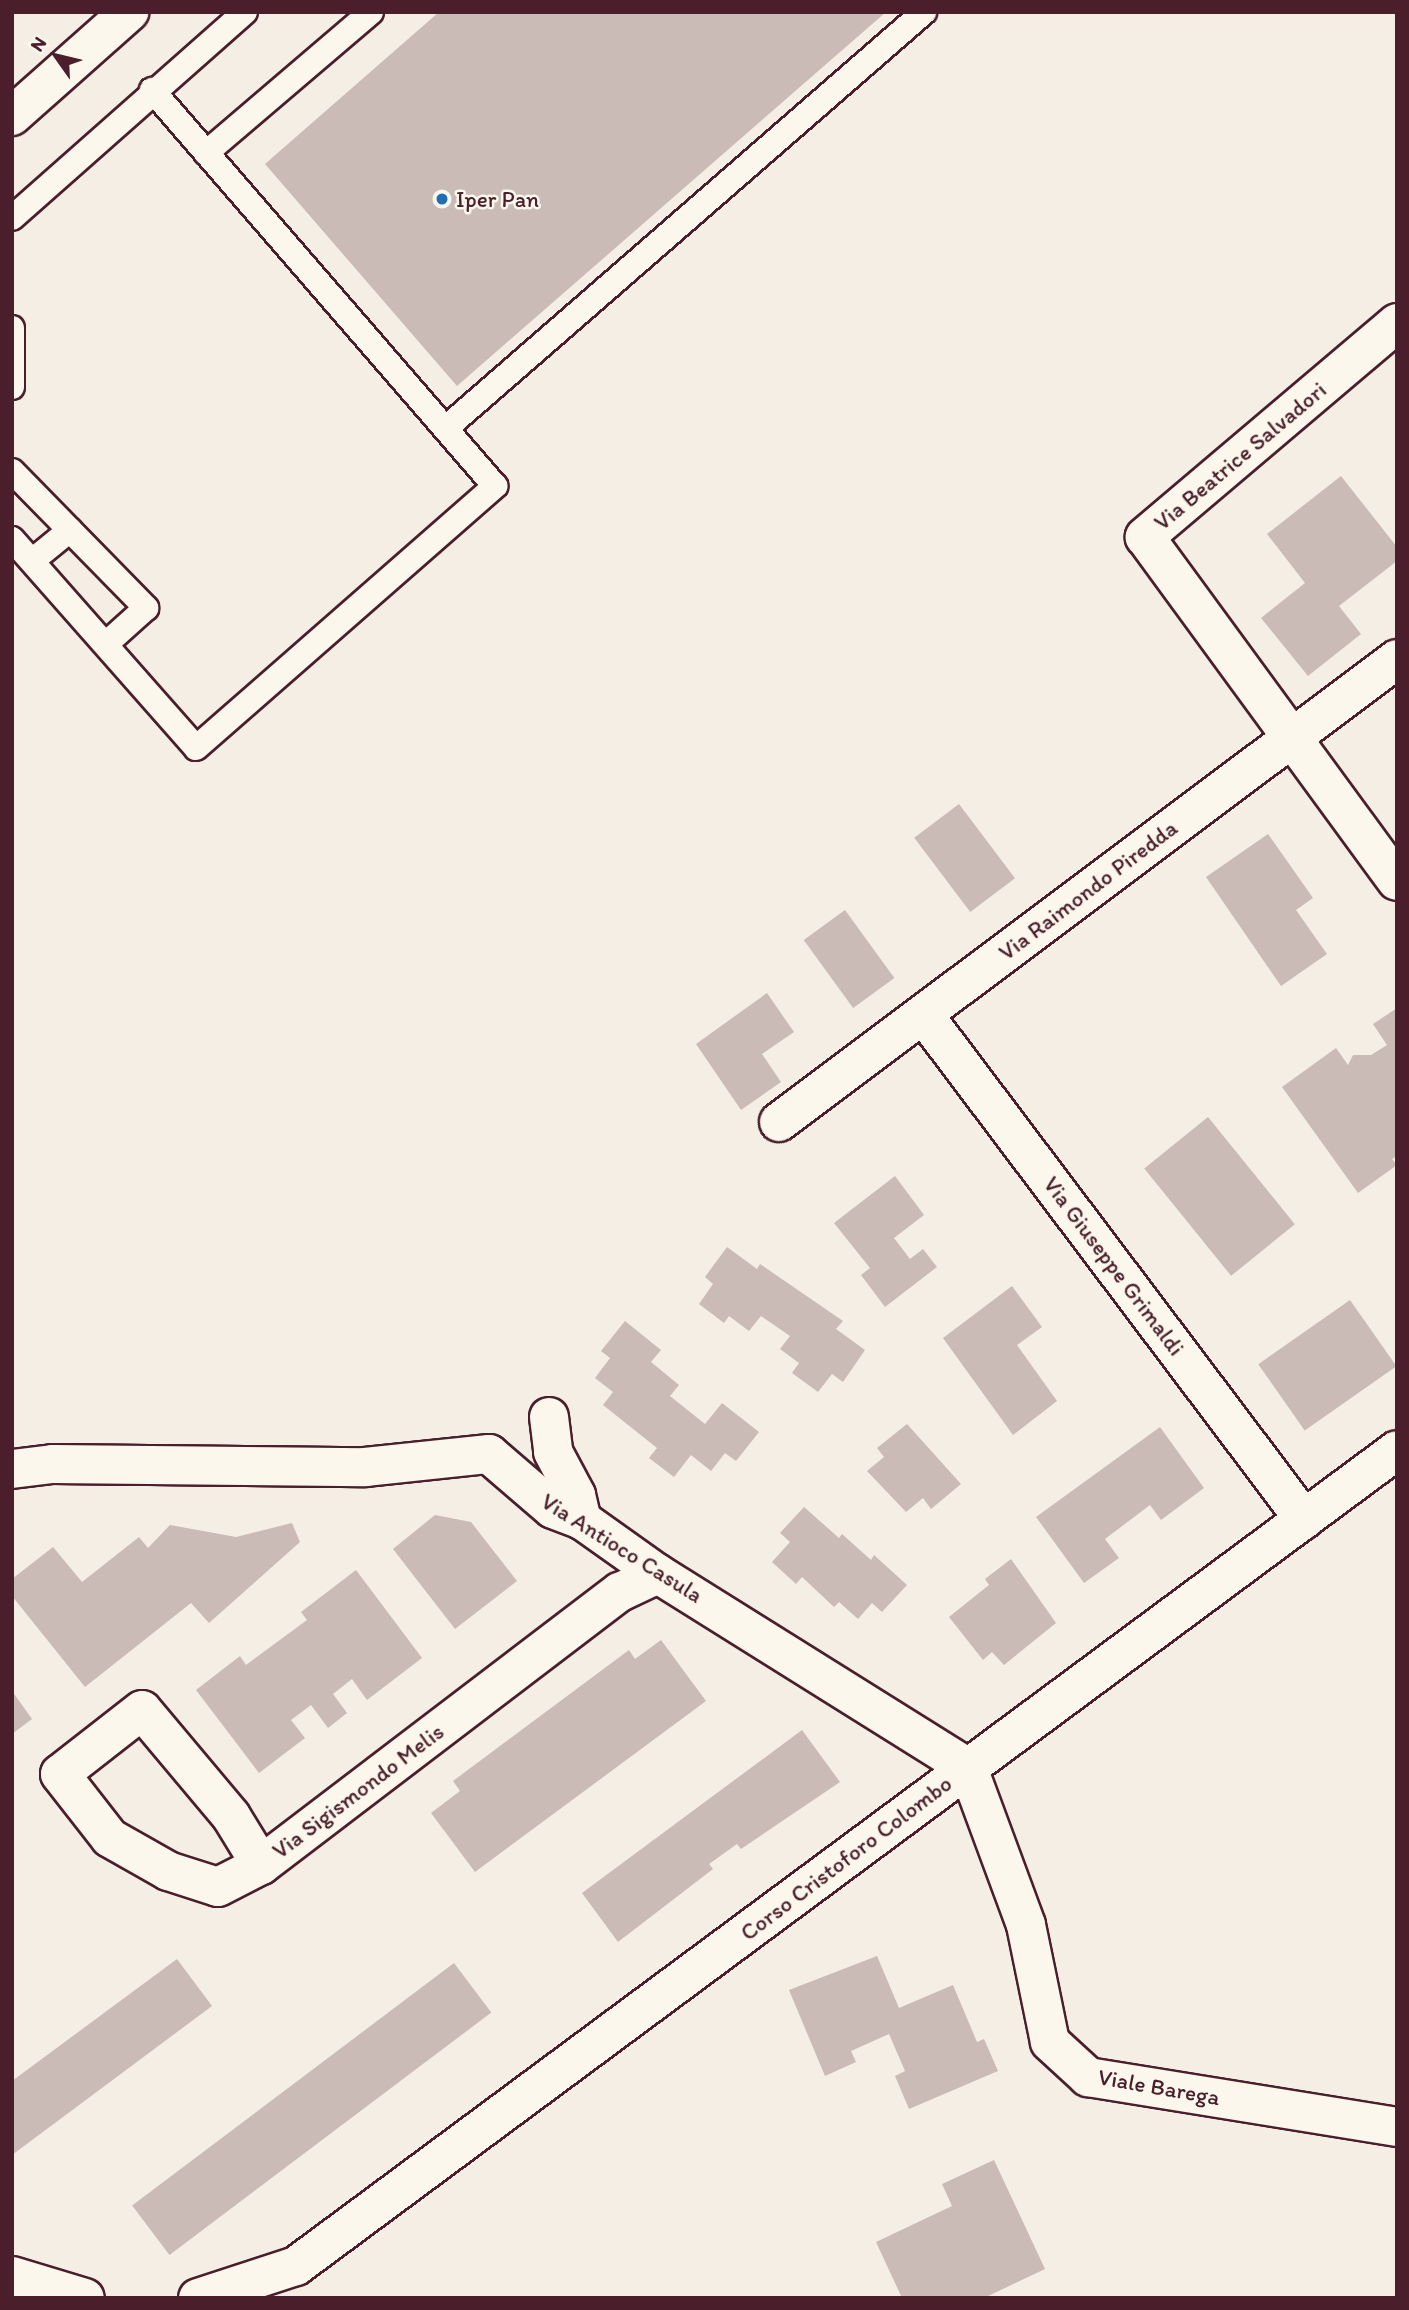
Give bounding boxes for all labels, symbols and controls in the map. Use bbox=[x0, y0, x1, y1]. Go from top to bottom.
north arrow bbox=[21, 21, 91, 91]
text: N bbox=[25, 32, 51, 56]
place label: Iper Pan bbox=[456, 185, 539, 213]
marker: Iper Pan bbox=[434, 191, 450, 207]
street label: Via Beatrice Salvadori bbox=[1148, 376, 1332, 536]
street label: Via Raimondo Piredda bbox=[993, 814, 1183, 966]
street label: Via Giuseppe Grimaldi bbox=[1038, 1171, 1190, 1361]
street label: Via Antioco Casula bbox=[536, 1487, 708, 1609]
street label: Via Sigismondo Melis bbox=[267, 1717, 449, 1865]
street label: Corso Cristoforo Colombo bbox=[735, 1770, 957, 1946]
street label: Viale Barega bbox=[1096, 2063, 1222, 2111]

